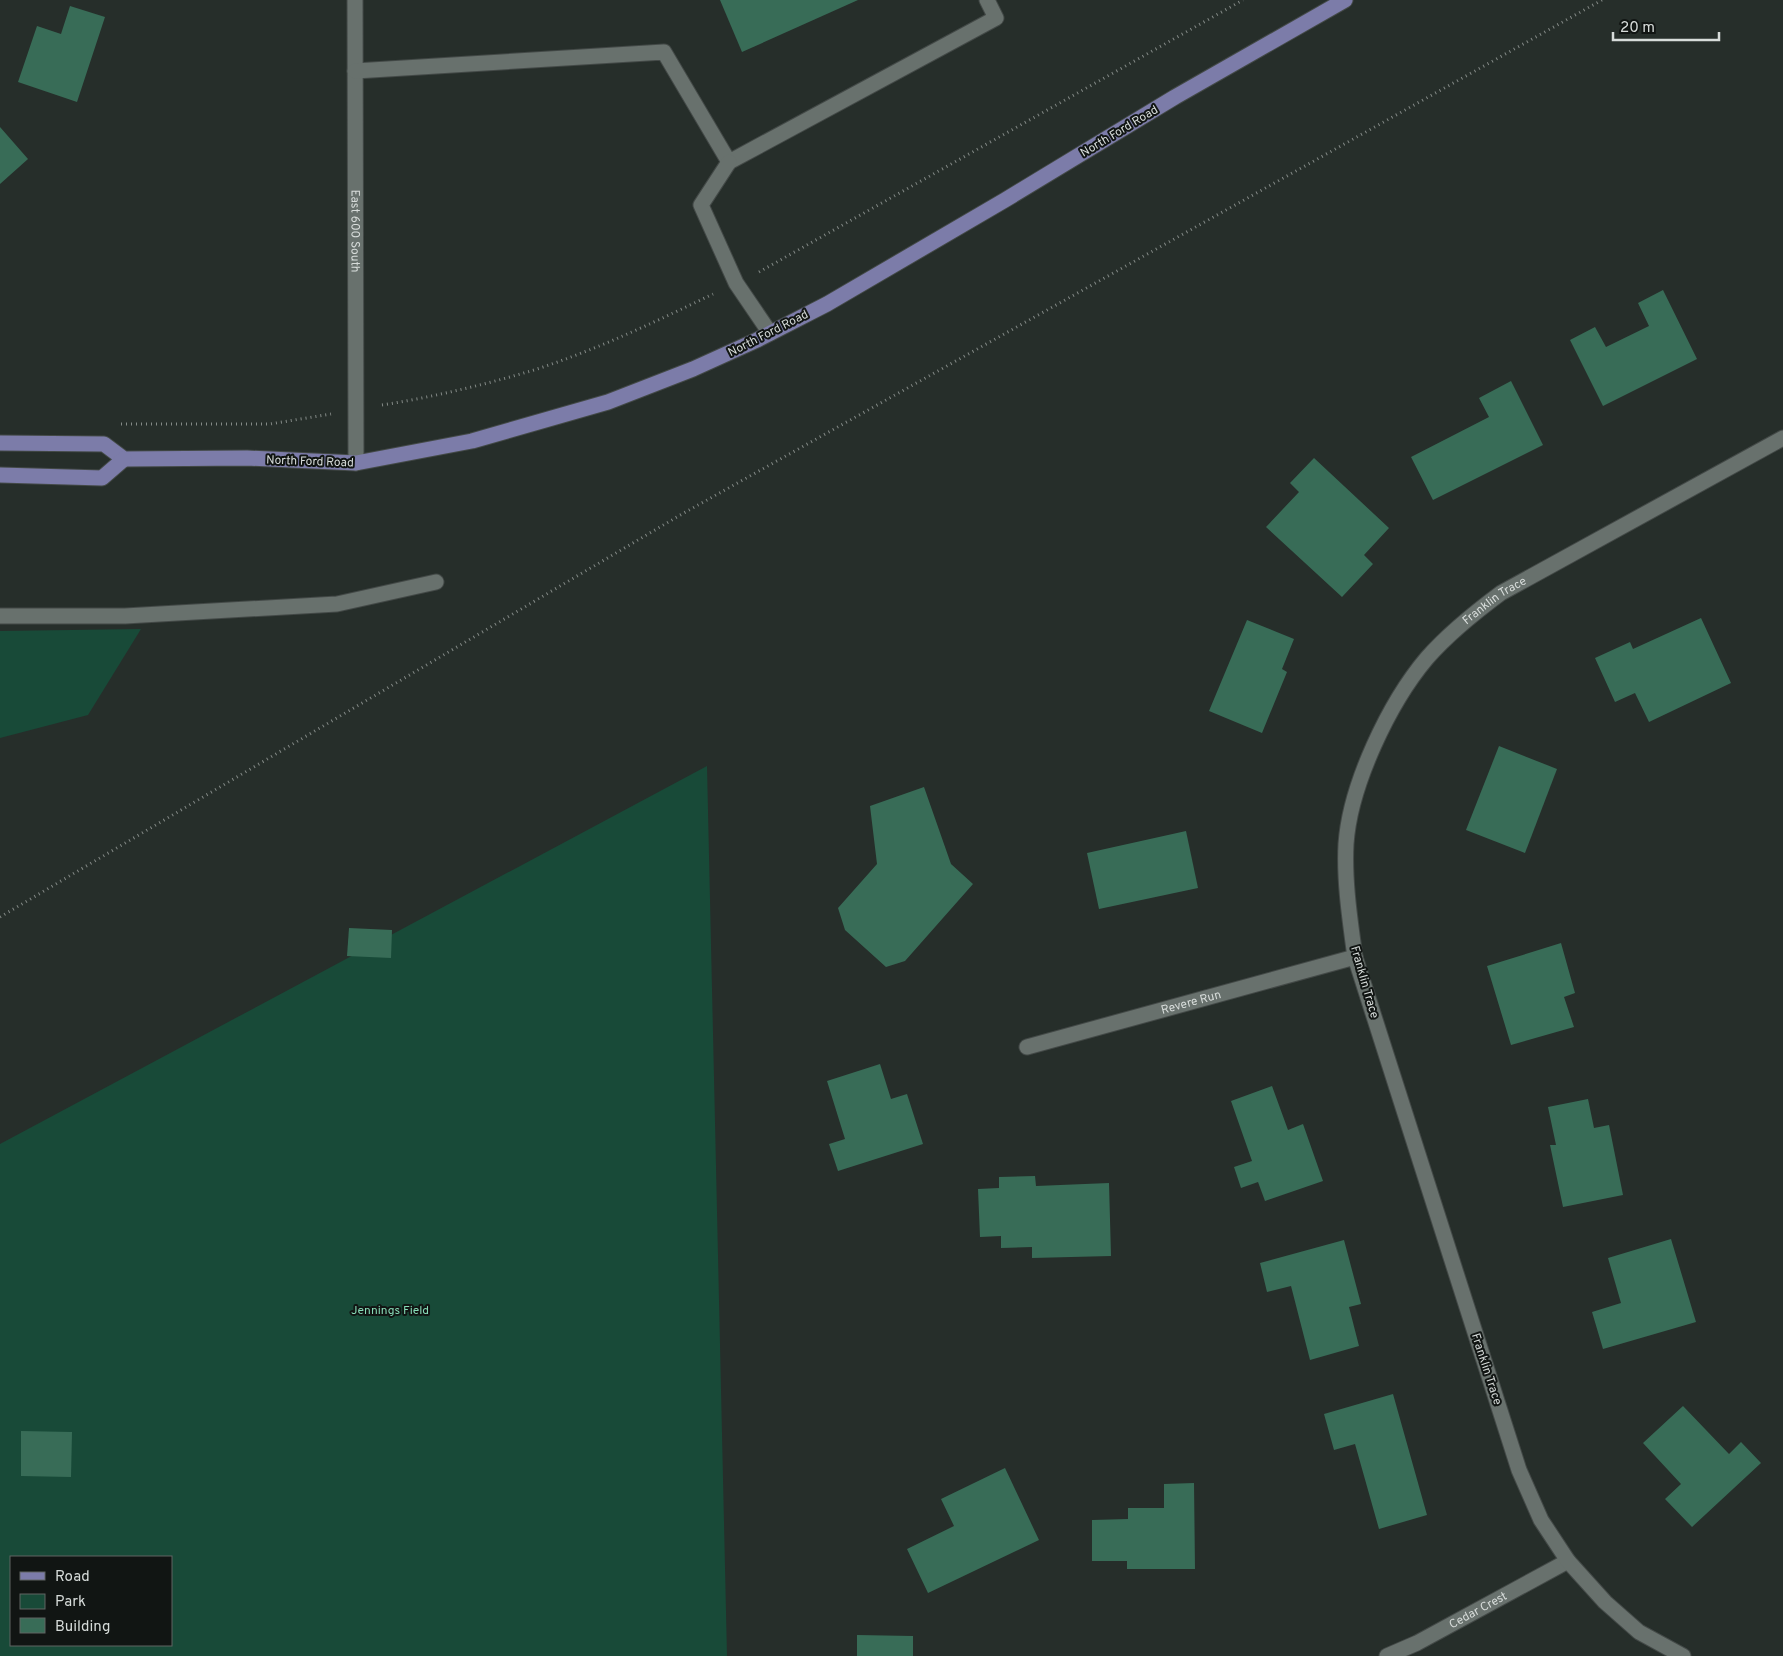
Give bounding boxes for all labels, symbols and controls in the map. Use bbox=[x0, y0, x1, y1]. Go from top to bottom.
scale bar bbox=[1613, 10, 1719, 42]
text: 20 m bbox=[1620, 19, 1655, 38]
street label: North Ford Road bbox=[1078, 102, 1161, 161]
street label: East 600 South bbox=[346, 189, 363, 273]
street label: North Ford Road bbox=[726, 307, 811, 361]
street label: North Ford Road bbox=[266, 452, 354, 472]
street label: Franklin Trace bbox=[1459, 574, 1530, 629]
street label: Franklin Trace bbox=[1346, 944, 1382, 1020]
street label: Revere Run bbox=[1159, 987, 1223, 1019]
park label: Jennings Field bbox=[351, 1303, 429, 1319]
street label: Franklin Trace bbox=[1467, 1331, 1505, 1407]
legend bbox=[10, 1556, 172, 1646]
text: Road bbox=[55, 1568, 90, 1587]
street label: Cedar Crest bbox=[1447, 1589, 1510, 1633]
text: Park bbox=[55, 1593, 86, 1612]
text: Building bbox=[55, 1618, 110, 1637]

